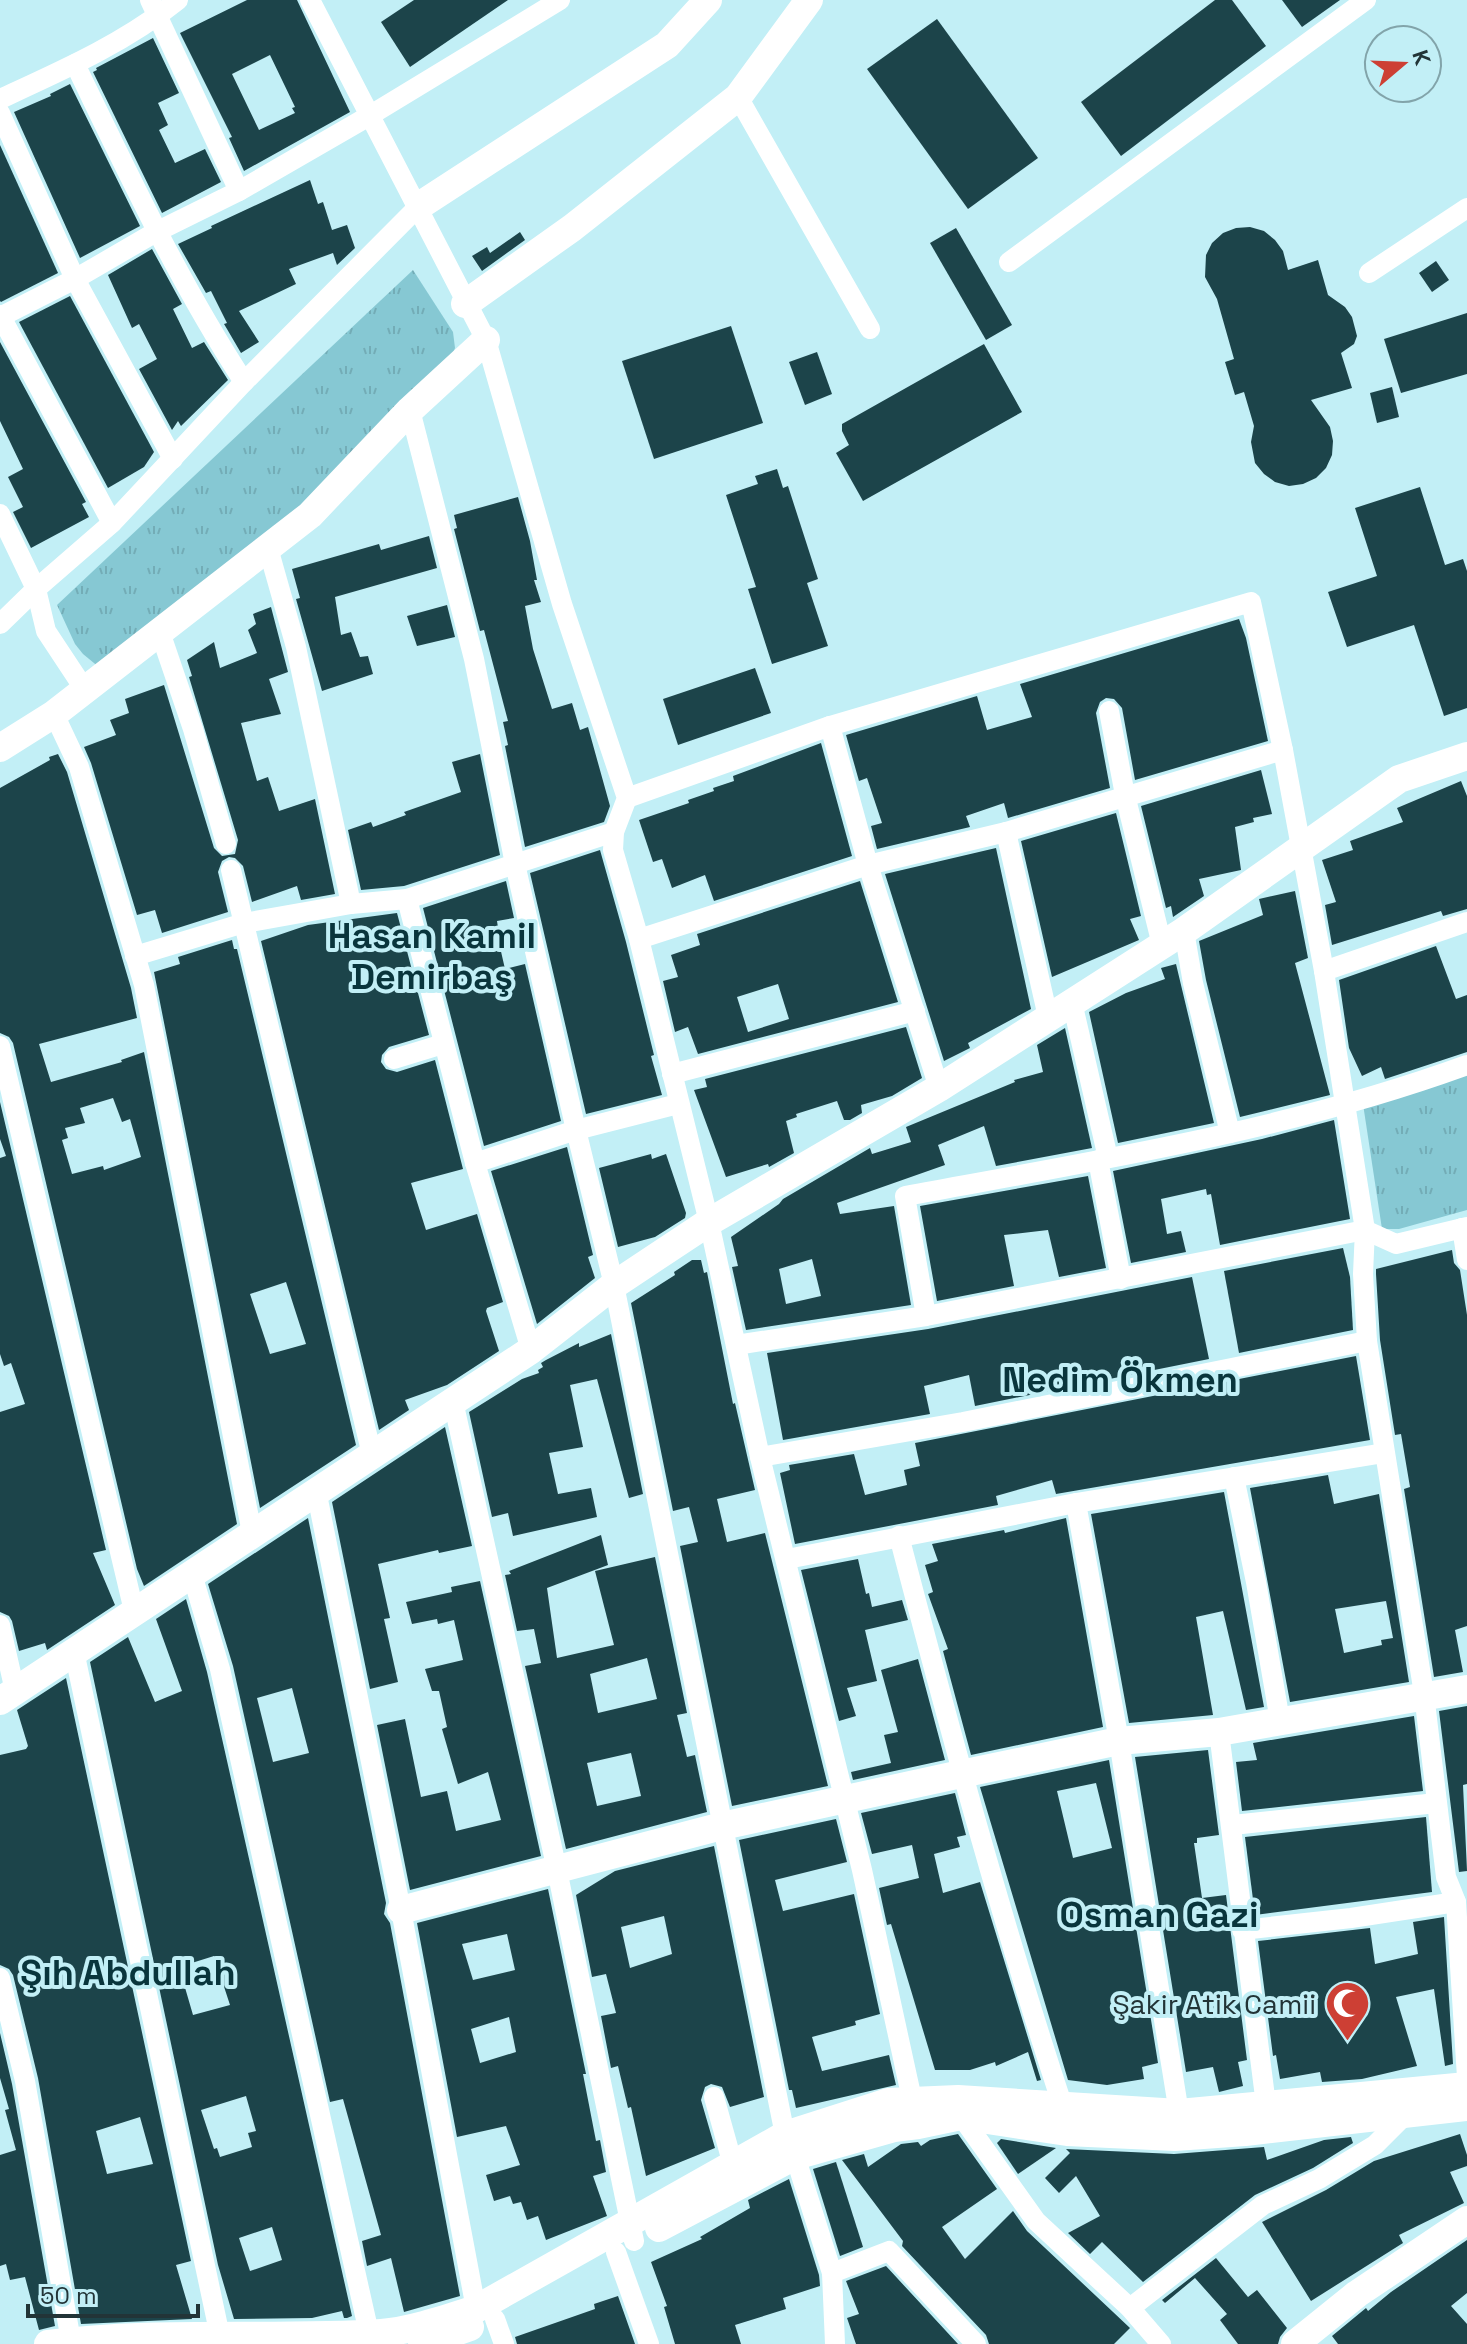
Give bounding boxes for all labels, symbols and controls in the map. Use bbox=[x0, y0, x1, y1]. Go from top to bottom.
north arrow bbox=[1363, 24, 1443, 104]
text: K bbox=[1406, 46, 1437, 69]
district label: Hasan Kamil Demirbaş bbox=[328, 913, 536, 1000]
district label: Nedim Ökmen bbox=[1002, 1357, 1238, 1403]
district label: Osman Gazi bbox=[1060, 1892, 1258, 1938]
district label: Şıh Abdullah bbox=[20, 1950, 236, 1996]
mosque icon: Şakir Atik Camii bbox=[1323, 1980, 1371, 2043]
place label: Şakir Atik Camii bbox=[1112, 1986, 1316, 2022]
scale bar bbox=[28, 2268, 198, 2318]
text: 50 m bbox=[40, 2280, 97, 2311]

